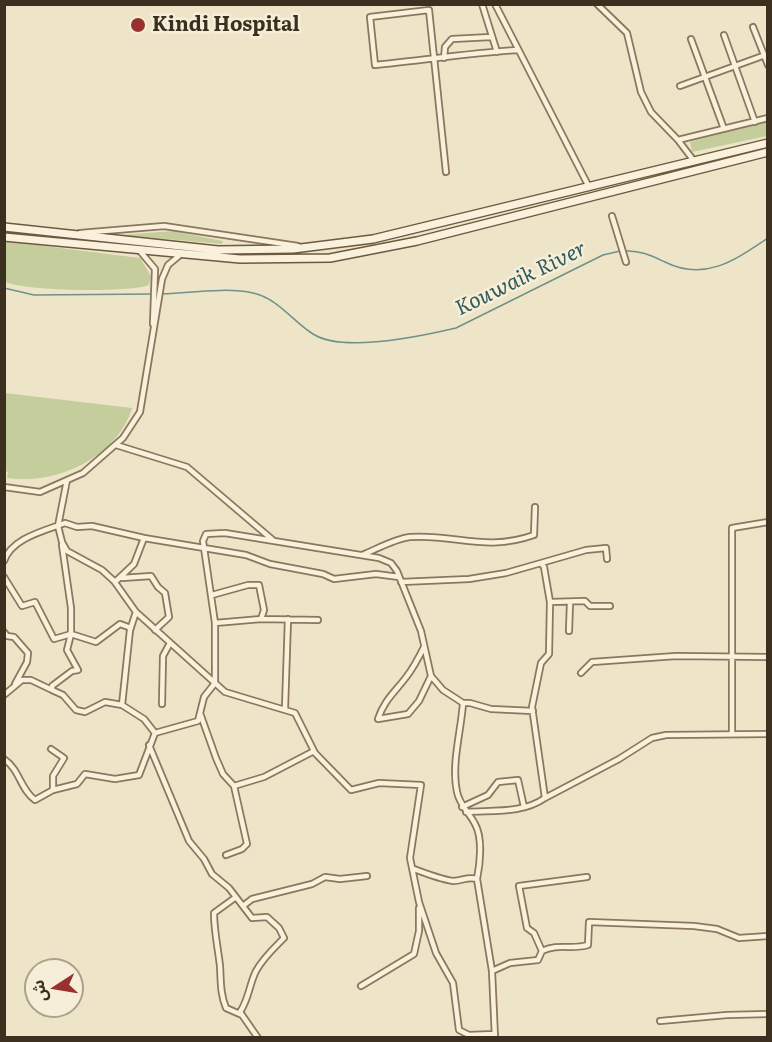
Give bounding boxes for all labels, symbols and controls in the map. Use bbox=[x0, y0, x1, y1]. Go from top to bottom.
place label: Kindi Hospital bbox=[152, 13, 300, 37]
marker: Kindi Hospital bbox=[129, 16, 147, 34]
water label: Kouwaik River bbox=[452, 236, 590, 322]
north arrow bbox=[24, 958, 84, 1018]
text: ش bbox=[24, 978, 52, 1005]

